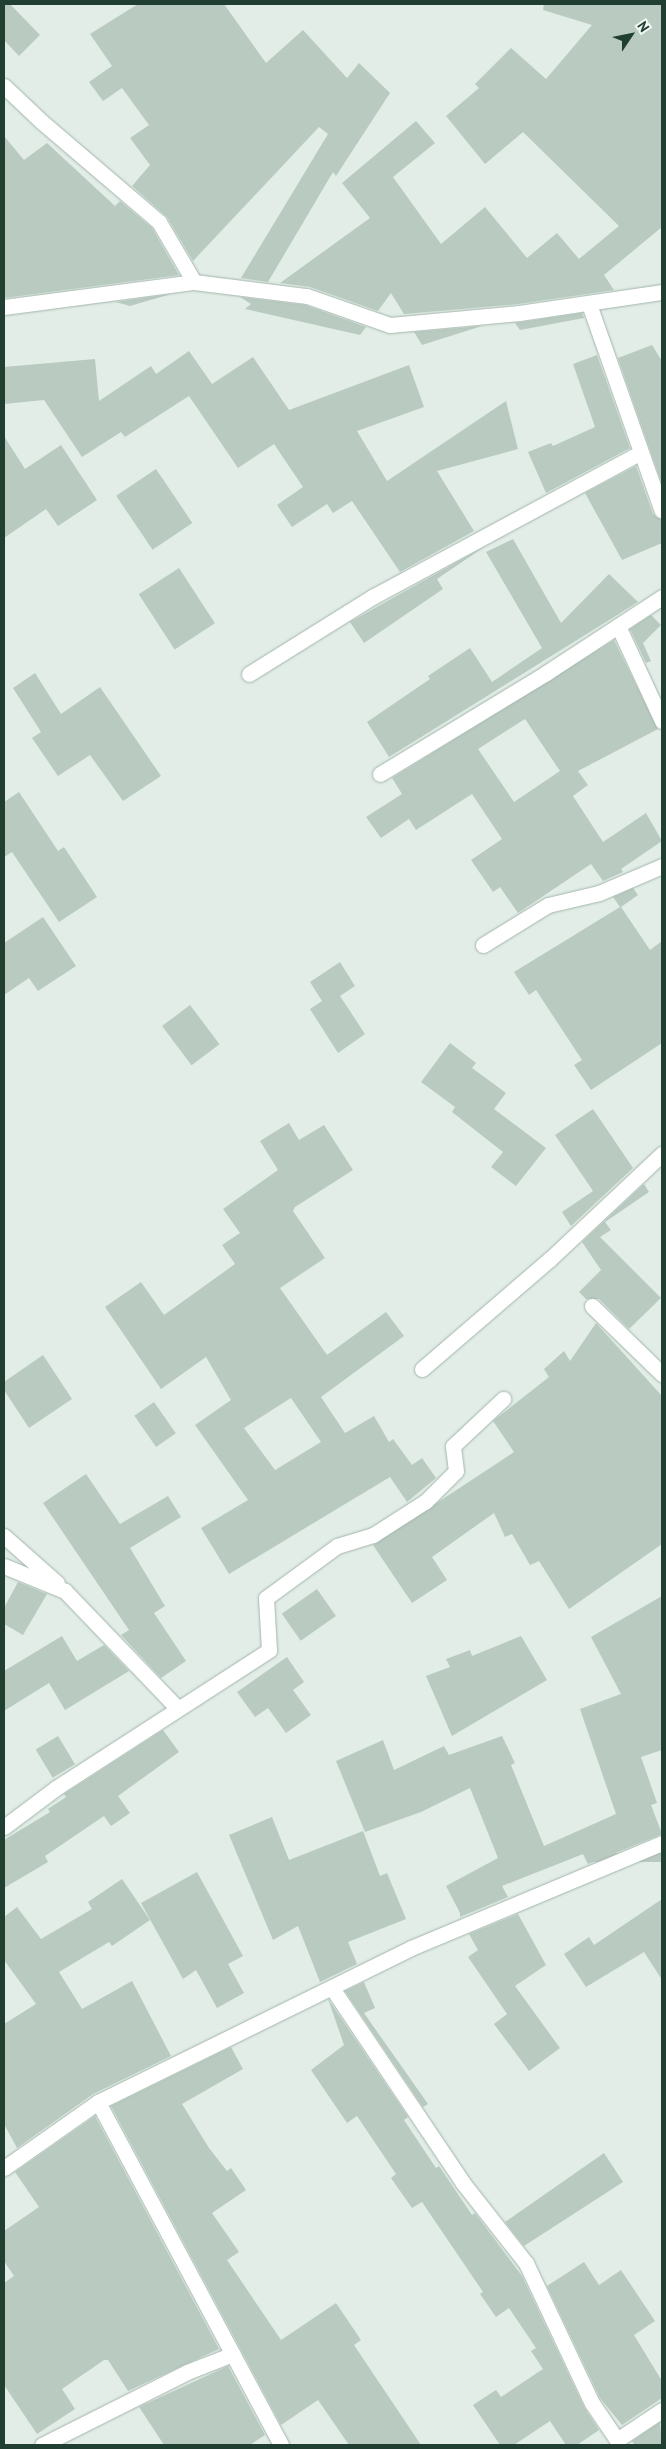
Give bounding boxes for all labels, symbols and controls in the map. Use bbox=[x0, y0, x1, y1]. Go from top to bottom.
north arrow bbox=[606, 10, 656, 60]
text: N bbox=[633, 18, 653, 35]

